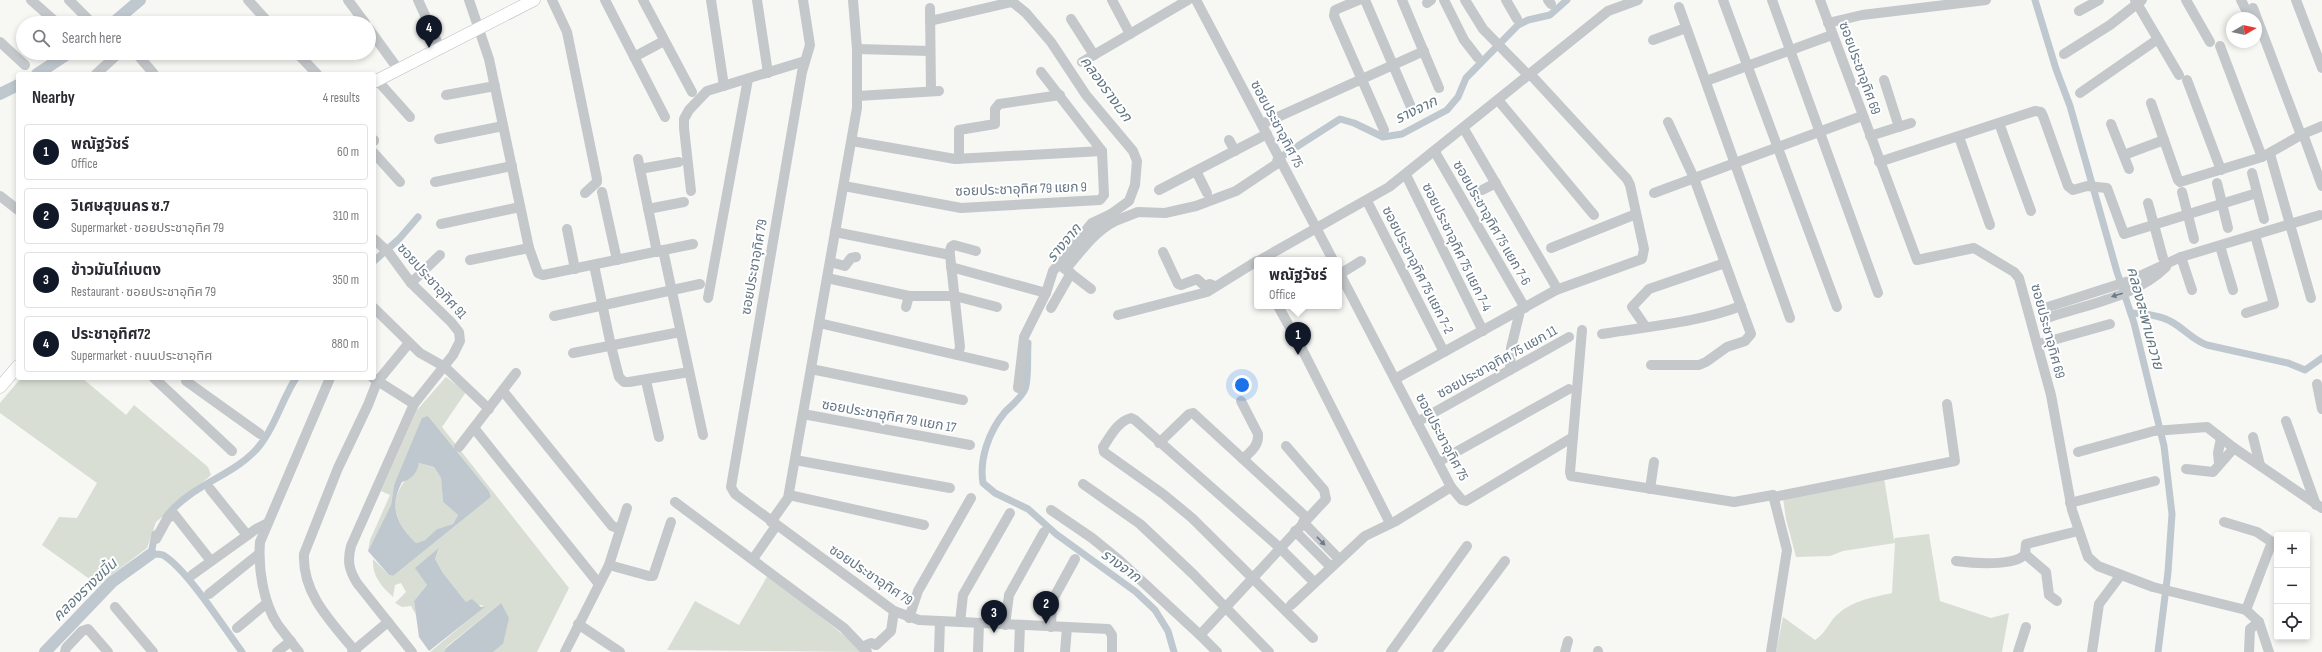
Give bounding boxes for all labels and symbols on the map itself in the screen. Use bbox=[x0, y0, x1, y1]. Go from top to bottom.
north arrow bbox=[2226, 12, 2262, 48]
pin: 4 bbox=[416, 15, 442, 48]
street label: ซอยประชาอุทิศ 69 bbox=[1835, 19, 1885, 117]
water label: คลองรางเวก bbox=[1076, 52, 1137, 126]
street label: ซอยประชาอุทิศ 75 bbox=[1247, 77, 1307, 171]
water label: รางจาก bbox=[1392, 91, 1441, 128]
street label: ซอยประชาอุทิศ 75 แยก 7-6 bbox=[1449, 158, 1535, 288]
street label: ซอยประชาอุทิศ 79 แยก 9 bbox=[955, 178, 1087, 200]
street label: ซอยประชาอุทิศ 75 แยก 7-4 bbox=[1418, 180, 1496, 314]
street label: ซอยประชาอุทิศ 75 แยก 7-2 bbox=[1378, 203, 1458, 337]
street label: ซอยประชาอุทิศ 79 bbox=[737, 218, 771, 316]
water label: รางจาก bbox=[1042, 219, 1086, 266]
street label: ซอยประชาอุทิศ 91 bbox=[393, 240, 471, 323]
water label: คลองสะพานควาย bbox=[2122, 265, 2168, 372]
street label: ซอยประชาอุทิศ 69 bbox=[2027, 282, 2069, 380]
one-way arrow bbox=[2111, 292, 2123, 298]
pin: 1 bbox=[1285, 322, 1311, 355]
street label: ซอยประชาอุทิศ 75 แยก 11 bbox=[1434, 322, 1560, 402]
your location bbox=[1232, 375, 1252, 395]
street label: ซอยประชาอุทิศ 75 bbox=[1412, 390, 1472, 484]
street label: ซอยประชาอุทิศ 79 แยก 17 bbox=[821, 396, 958, 436]
one-way arrow bbox=[1316, 536, 1326, 546]
street label: ซอยประชาอุทิศ 79 bbox=[826, 541, 916, 609]
water label: รางจาก bbox=[1097, 545, 1145, 587]
water label: คลองรางขมิ้น bbox=[48, 553, 122, 625]
pin: 2 bbox=[1033, 591, 1059, 624]
pin: 3 bbox=[981, 600, 1007, 633]

